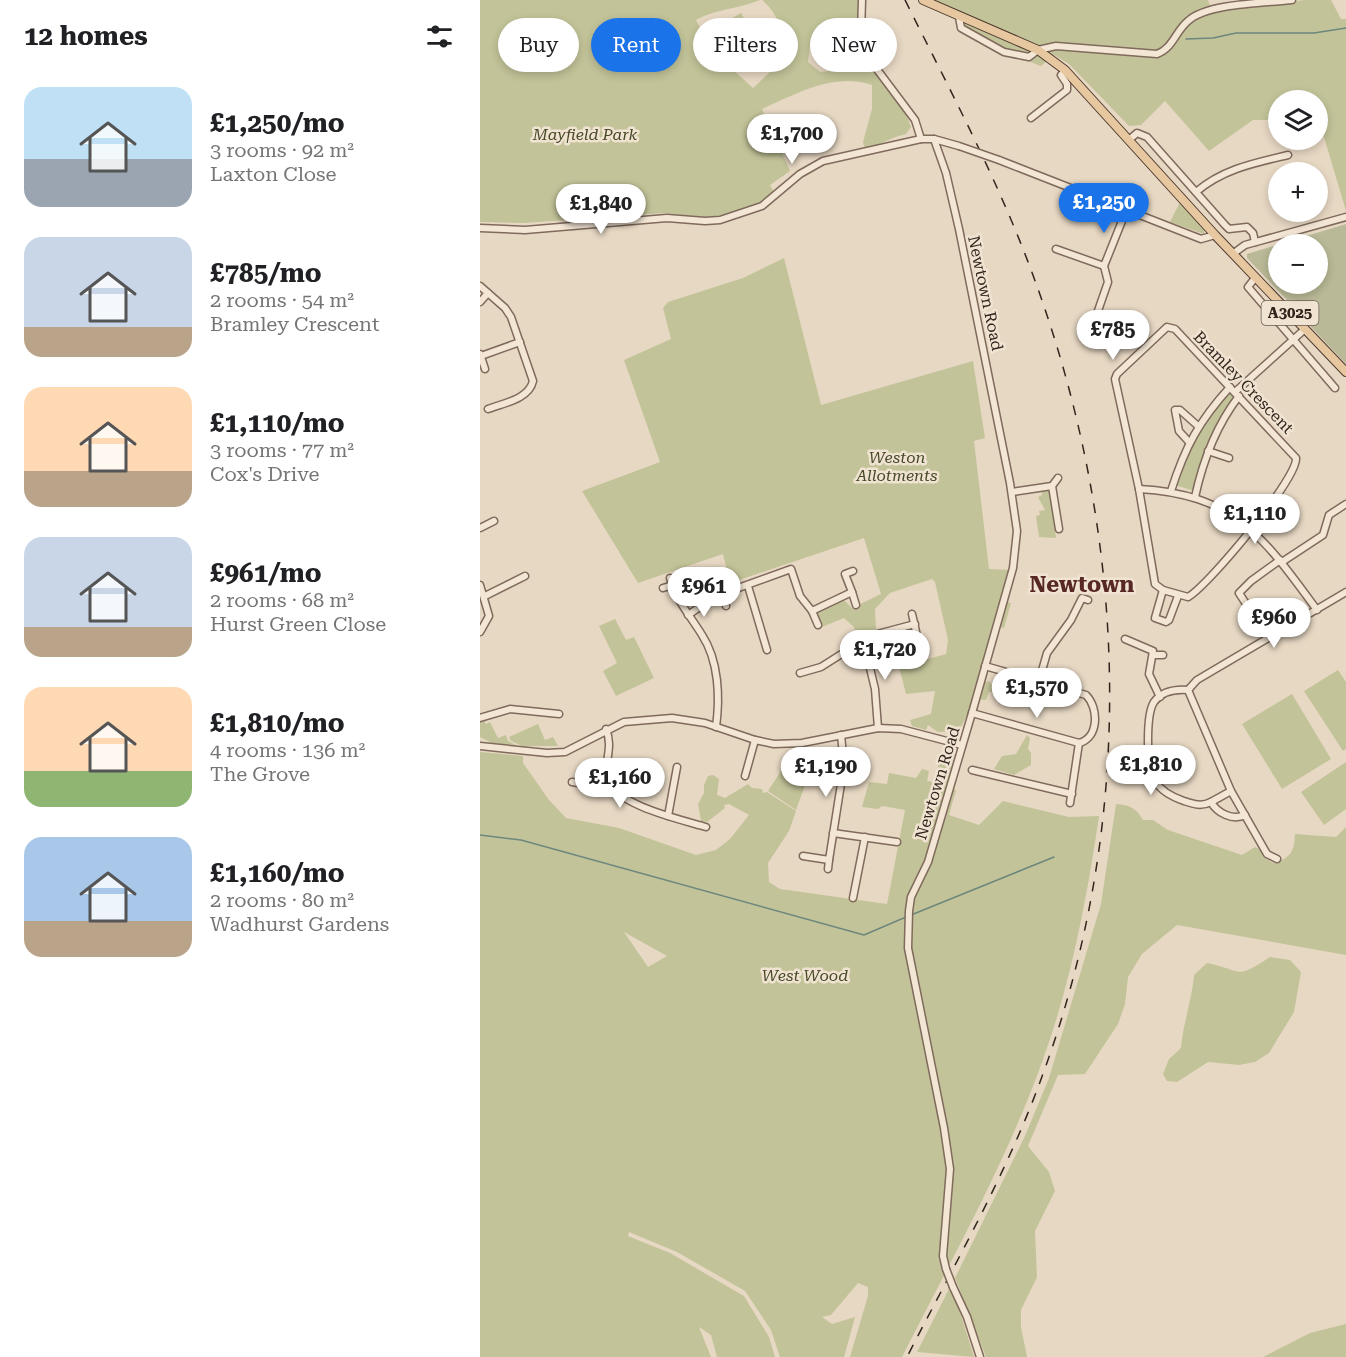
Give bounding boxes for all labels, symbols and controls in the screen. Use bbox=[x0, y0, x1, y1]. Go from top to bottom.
chip: Buy bbox=[498, 18, 579, 72]
chip: Rent bbox=[591, 18, 681, 72]
chip: Filters bbox=[693, 18, 798, 72]
chip: New bbox=[810, 18, 897, 72]
icon: filters bbox=[423, 20, 456, 53]
text: 12 homes bbox=[24, 21, 148, 51]
map controls bbox=[1268, 90, 1328, 294]
button: layers bbox=[1268, 90, 1328, 150]
text: £1,250/mo bbox=[210, 108, 345, 138]
icon: home bbox=[72, 111, 144, 183]
pin: £1,700 bbox=[743, 114, 841, 165]
text: £1,700 bbox=[761, 121, 823, 145]
park label: Mayfield Park bbox=[532, 125, 638, 144]
text: 3 rooms · 92 m² bbox=[210, 138, 354, 162]
text: Laxton Close bbox=[210, 162, 337, 186]
button: + bbox=[1268, 162, 1328, 222]
pin: £1,250 bbox=[1055, 183, 1153, 234]
pin: £1,840 bbox=[552, 184, 650, 235]
text: £1,250 bbox=[1073, 190, 1135, 214]
text: £1,840 bbox=[570, 191, 632, 215]
street label: Newtown Road bbox=[964, 234, 1007, 352]
button: − bbox=[1268, 234, 1328, 294]
text: £785/mo bbox=[210, 258, 322, 288]
icon: home bbox=[72, 261, 144, 333]
text: 2 rooms · 54 m² bbox=[210, 288, 354, 312]
road number: A3025 bbox=[1262, 301, 1318, 325]
pin: £785 bbox=[1077, 310, 1149, 361]
text: Bramley Crescent bbox=[210, 312, 379, 336]
text: £785 bbox=[1091, 317, 1135, 341]
street label: Bramley Crescent bbox=[1190, 327, 1298, 438]
text: £1,110/mo bbox=[210, 408, 345, 438]
icon: home bbox=[72, 411, 144, 483]
text: 3 rooms · 77 m² bbox=[210, 438, 354, 462]
park label: Weston Allotments bbox=[856, 448, 937, 485]
text: Cox's Drive bbox=[210, 462, 319, 486]
pin: £1,110 bbox=[1206, 494, 1304, 545]
text: £1,110 bbox=[1224, 501, 1286, 525]
text: £961/mo bbox=[210, 558, 322, 588]
icon: home bbox=[72, 561, 144, 633]
pin: £961 bbox=[668, 567, 740, 618]
district label: Newtown bbox=[1030, 572, 1135, 597]
text: £961 bbox=[682, 574, 726, 598]
text: 2 rooms · 68 m² bbox=[210, 588, 354, 612]
pin: £960 bbox=[1238, 598, 1310, 649]
text: £960 bbox=[1252, 605, 1296, 629]
text: Hurst Green Close bbox=[210, 612, 386, 636]
pin: £1,720 bbox=[836, 630, 934, 681]
text: £1,720 bbox=[854, 637, 916, 661]
pin: £1,570 bbox=[988, 668, 1086, 719]
text: £1,570 bbox=[1006, 675, 1068, 699]
text: £1,810/mo bbox=[210, 708, 345, 738]
icon: home bbox=[72, 711, 144, 783]
street label: Newtown Road bbox=[911, 724, 964, 842]
text: 4 rooms · 136 m² bbox=[210, 738, 365, 762]
pin: £1,810 bbox=[1102, 745, 1200, 796]
pin: £1,190 bbox=[777, 747, 875, 798]
text: £1,810 bbox=[1120, 752, 1182, 776]
text: £1,190 bbox=[795, 754, 857, 778]
pin: £1,160 bbox=[571, 758, 669, 809]
text: The Grove bbox=[210, 762, 310, 786]
text: £1,160 bbox=[589, 765, 651, 789]
text: £1,160/mo bbox=[210, 858, 345, 888]
icon: home bbox=[72, 861, 144, 933]
text: 2 rooms · 80 m² bbox=[210, 888, 354, 912]
text: Wadhurst Gardens bbox=[210, 912, 389, 936]
park label: West Wood bbox=[762, 966, 848, 985]

